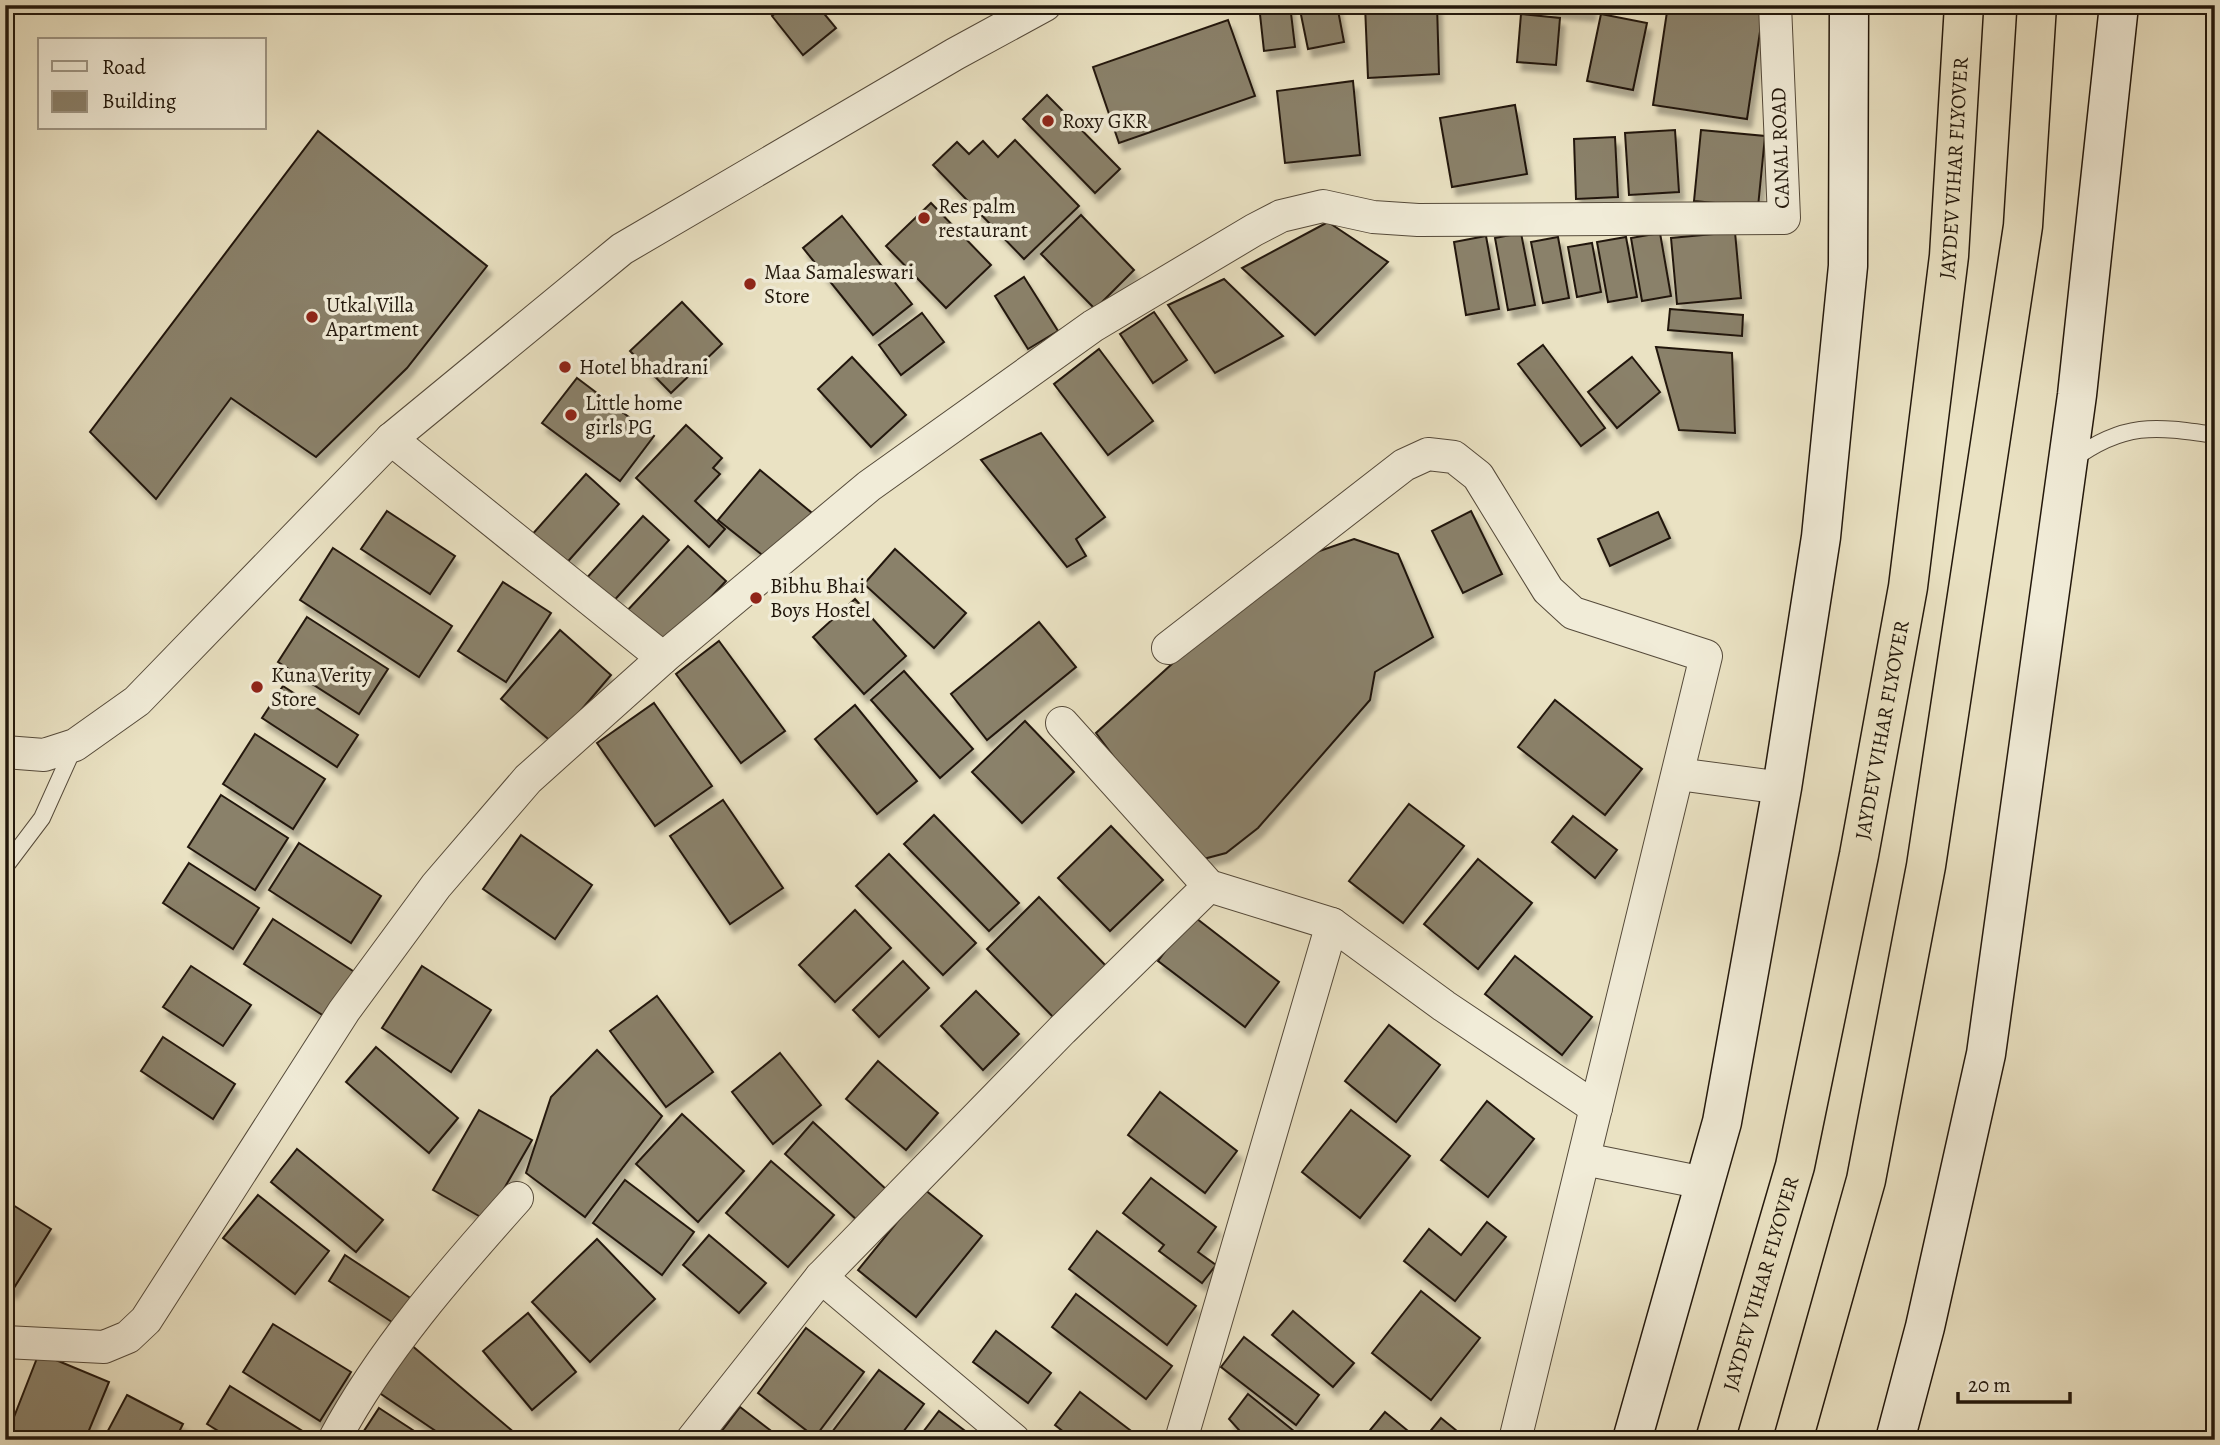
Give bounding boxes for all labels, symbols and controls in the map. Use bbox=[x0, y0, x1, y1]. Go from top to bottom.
legend bbox=[38, 38, 266, 130]
text: Road bbox=[102, 53, 146, 81]
street label: JAYDEV VIHAR FLYOVER bbox=[1932, 56, 1975, 281]
text: Building bbox=[102, 87, 177, 115]
street label: CANAL ROAD bbox=[1764, 87, 1796, 209]
place label: Roxy GKR bbox=[1062, 107, 1148, 135]
marker: Roxy GKR bbox=[1040, 113, 1056, 129]
place label: Res palm restaurant bbox=[938, 192, 1028, 244]
marker: Res palm restaurant bbox=[916, 210, 932, 226]
place label: Maa Samaleswari Store bbox=[764, 258, 914, 310]
marker: Maa Samaleswari Store bbox=[742, 276, 758, 292]
place label: Utkal Villa Apartment bbox=[325, 291, 419, 343]
marker: Utkal Villa Apartment bbox=[304, 309, 320, 325]
place label: Hotel bhadrani bbox=[579, 353, 709, 381]
marker: Hotel bhadrani bbox=[557, 359, 573, 375]
place label: Little home girls PG bbox=[585, 389, 683, 441]
marker: Little home girls PG bbox=[563, 407, 579, 423]
place label: Bibhu Bhai Boys Hostel bbox=[770, 572, 870, 624]
marker: Bibhu Bhai Boys Hostel bbox=[748, 590, 764, 606]
street label: JAYDEV VIHAR FLYOVER bbox=[1848, 618, 1916, 842]
place label: Kuna Verity Store bbox=[271, 661, 372, 713]
marker: Kuna Verity Store bbox=[249, 679, 265, 695]
street label: JAYDEV VIHAR FLYOVER bbox=[1716, 1173, 1805, 1394]
scale bar bbox=[1958, 1361, 2070, 1405]
text: 20 m bbox=[1968, 1371, 2011, 1399]

